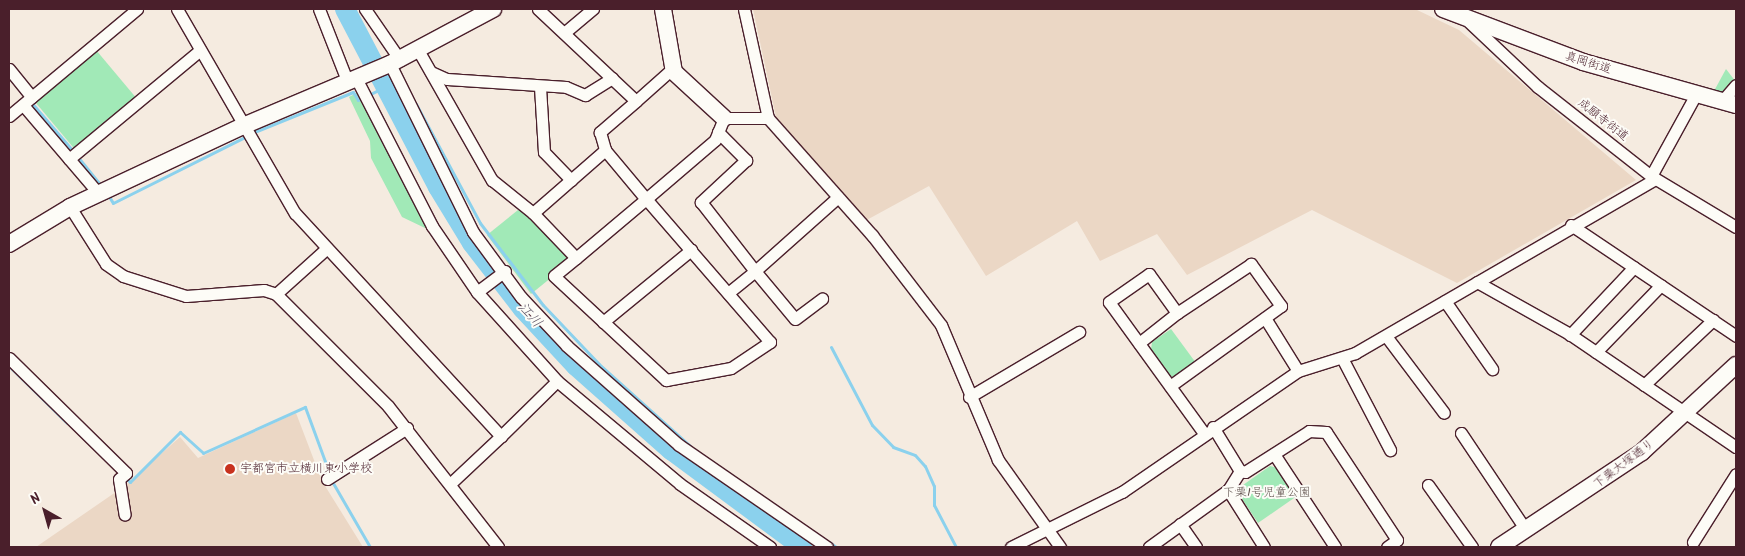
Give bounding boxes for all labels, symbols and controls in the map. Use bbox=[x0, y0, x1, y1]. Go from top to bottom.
street label: 真岡街道 bbox=[1563, 49, 1613, 77]
street label: 成願寺街道 bbox=[1575, 96, 1631, 144]
water label: 江川 bbox=[514, 299, 546, 331]
street label: 下栗大塚通り bbox=[1591, 437, 1657, 491]
place label: 宇都宮市立横川東小学校 bbox=[240, 462, 372, 476]
marker: 宇都宮市立横川東小学校 bbox=[224, 463, 236, 475]
north arrow bbox=[20, 486, 70, 536]
park label: 下栗1号児童公園 bbox=[1223, 486, 1311, 500]
text: N bbox=[26, 488, 46, 511]

